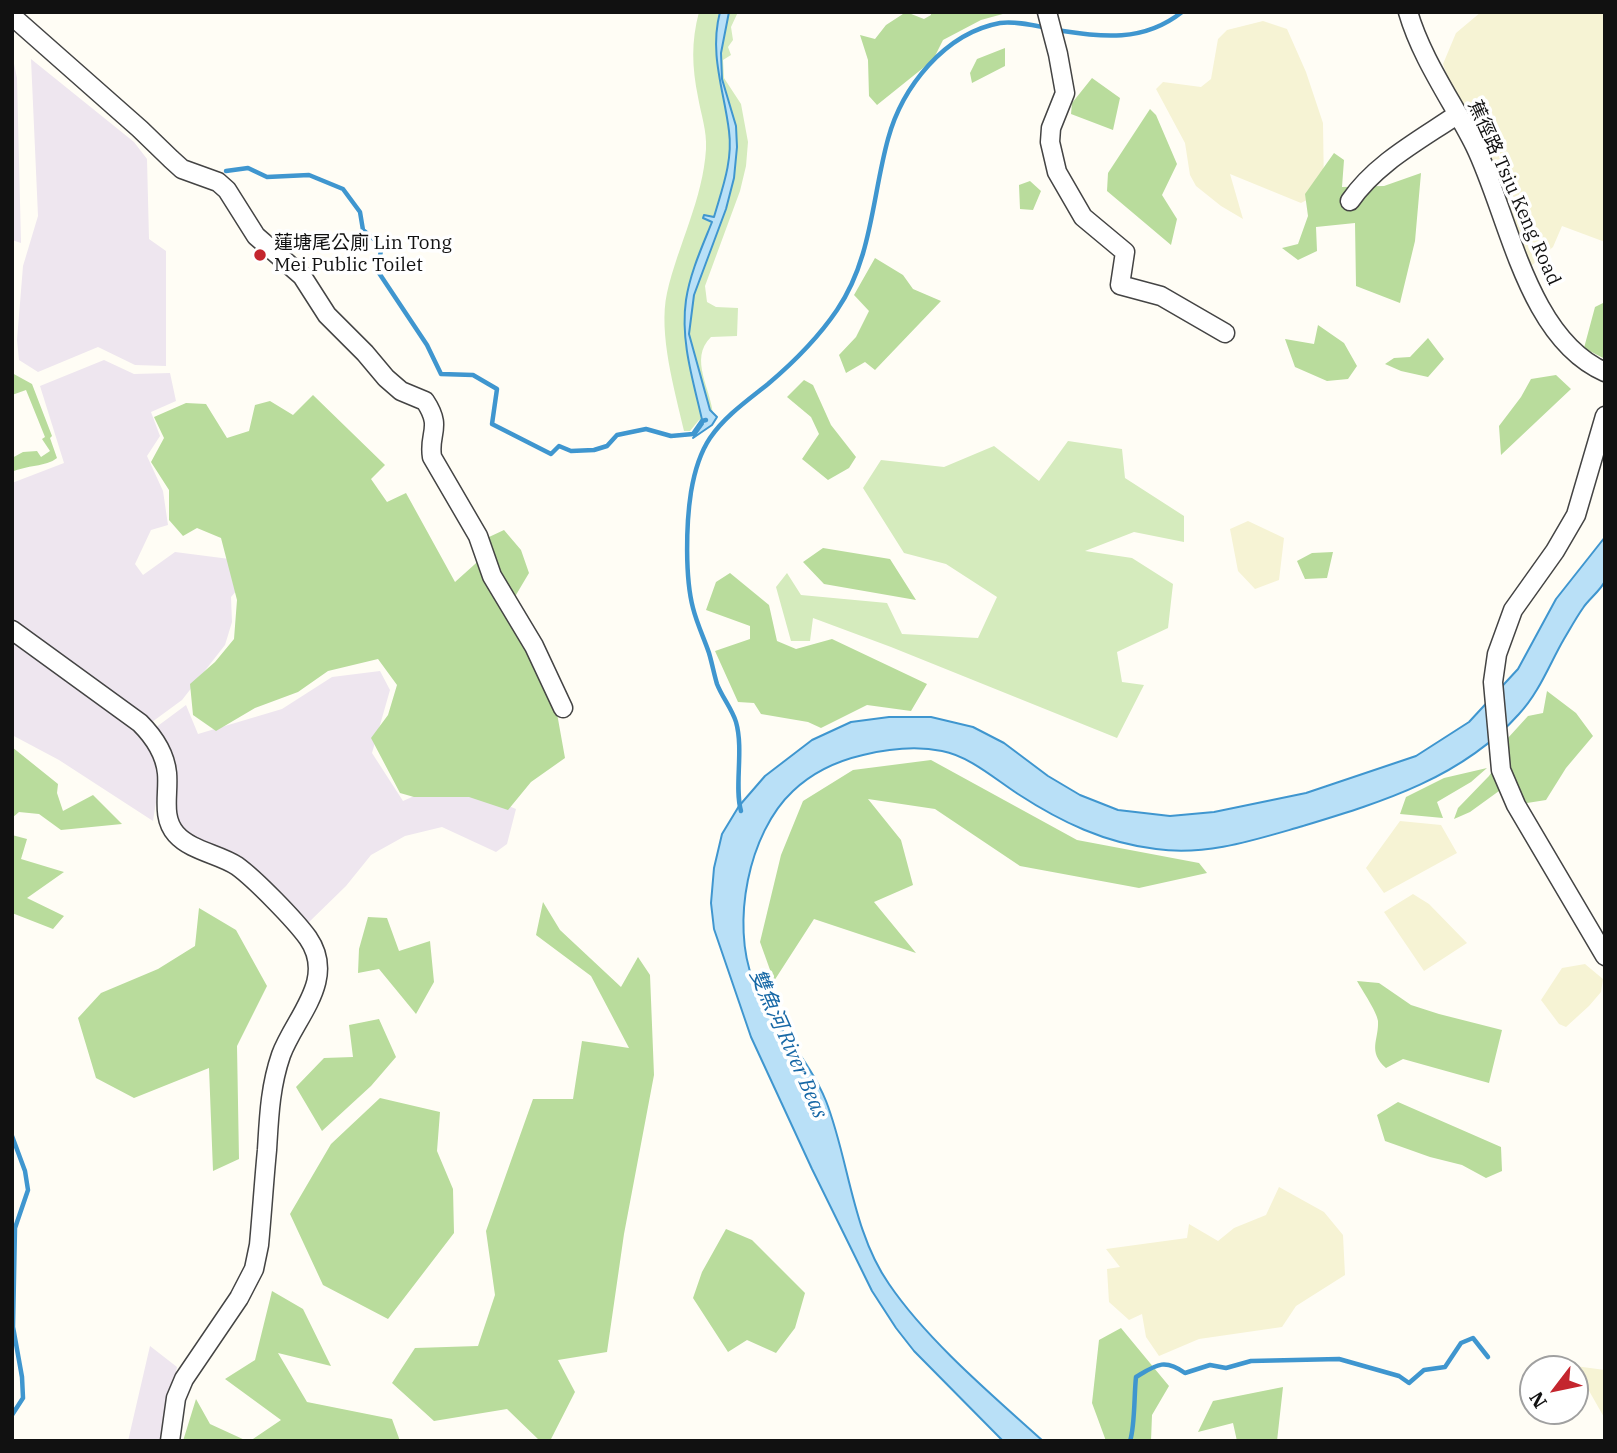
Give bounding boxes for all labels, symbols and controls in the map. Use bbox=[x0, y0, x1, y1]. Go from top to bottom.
street label: 蕉徑路 Tsiu Keng Road bbox=[1463, 97, 1565, 289]
place label: 蓮塘尾公廁 Lin Tong Mei Public Toilet bbox=[274, 233, 452, 277]
marker: 蓮塘尾公廁 Lin Tong Mei Public Toilet bbox=[252, 247, 268, 263]
water label: 雙魚河 River Beas bbox=[744, 965, 832, 1123]
north arrow bbox=[1519, 1355, 1589, 1425]
text: N bbox=[1524, 1387, 1552, 1413]

